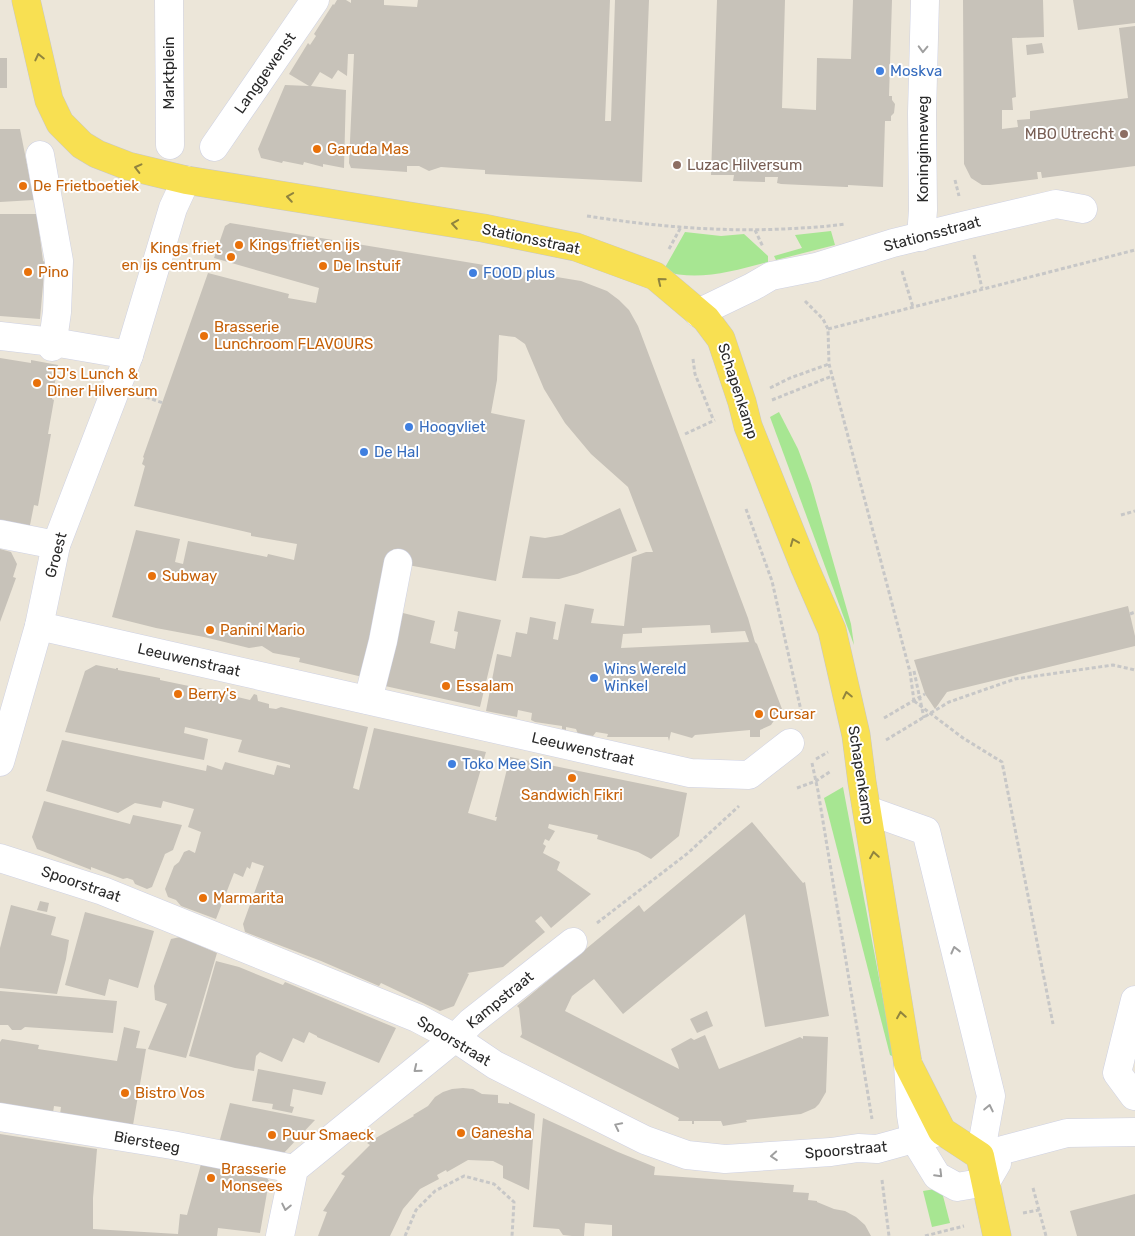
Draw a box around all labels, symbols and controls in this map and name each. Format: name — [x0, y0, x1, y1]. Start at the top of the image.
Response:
street label: Langgewenst — [230, 29, 300, 117]
street label: Marktplein — [160, 36, 178, 110]
one-way arrow — [918, 45, 929, 53]
one-way arrow — [34, 52, 45, 61]
place label: Moskva — [890, 62, 942, 80]
marker: Moskva — [874, 65, 886, 77]
street label: Koninginneweg — [914, 95, 932, 203]
place label: MBO Utrecht — [1025, 125, 1114, 143]
marker: MBO Utrecht — [1118, 128, 1130, 140]
place label: Garuda Mas — [327, 140, 409, 158]
marker: Garuda Mas — [311, 143, 323, 155]
place label: Luzac Hilversum — [687, 156, 802, 174]
marker: Luzac Hilversum — [671, 159, 683, 171]
one-way arrow — [134, 163, 143, 174]
place label: De Frietboetiek — [33, 177, 139, 195]
marker: De Frietboetiek — [17, 180, 29, 192]
one-way arrow — [285, 193, 294, 203]
street label: Stationsstraat — [882, 212, 983, 256]
one-way arrow — [451, 219, 459, 230]
street label: Stationsstraat — [480, 220, 582, 258]
place label: Kings friet en ijs — [249, 236, 360, 254]
place label: Kings friet en ijs centrum — [121, 239, 221, 274]
marker: Kings friet en ijs — [233, 239, 245, 251]
marker: Kings friet en ijs centrum — [225, 251, 237, 263]
place label: De Instuif — [333, 257, 401, 275]
marker: De Instuif — [317, 260, 329, 272]
place label: Pino — [38, 263, 69, 281]
place label: FOOD plus — [483, 264, 556, 282]
marker: Pino — [22, 266, 34, 278]
marker: FOOD plus — [467, 267, 479, 279]
one-way arrow — [658, 279, 667, 287]
place label: Brasserie Lunchroom FLAVOURS — [214, 318, 373, 353]
marker: Brasserie Lunchroom FLAVOURS — [198, 330, 210, 342]
street label: Schapenkamp — [714, 341, 762, 441]
place label: JJ's Lunch & Diner Hilversum — [47, 365, 158, 400]
marker: JJ's Lunch & Diner Hilversum — [31, 377, 43, 389]
place label: Hoogvliet — [419, 418, 486, 436]
marker: Hoogvliet — [403, 421, 415, 433]
place label: De Hal — [374, 443, 419, 461]
marker: De Hal — [358, 446, 370, 458]
street label: Groest — [41, 530, 71, 580]
one-way arrow — [790, 538, 801, 547]
place label: Subway — [162, 567, 217, 585]
marker: Subway — [146, 570, 158, 582]
place label: Panini Mario — [220, 621, 305, 639]
marker: Panini Mario — [204, 624, 216, 636]
street label: Leeuwenstraat — [136, 639, 242, 681]
place label: Wins Wereld Winkel — [604, 660, 686, 695]
marker: Wins Wereld Winkel — [588, 672, 600, 684]
place label: Essalam — [456, 677, 514, 695]
marker: Essalam — [440, 680, 452, 692]
place label: Berry's — [188, 685, 237, 703]
marker: Berry's — [172, 688, 184, 700]
one-way arrow — [842, 691, 852, 699]
place label: Cursar — [769, 705, 816, 723]
marker: Cursar — [753, 708, 765, 720]
street label: Schapenkamp — [844, 724, 878, 826]
street label: Leeuwenstraat — [530, 728, 636, 770]
place label: Toko Mee Sin — [462, 755, 552, 773]
marker: Toko Mee Sin — [446, 758, 458, 770]
marker: Sandwich Fikri — [566, 772, 578, 784]
place label: Sandwich Fikri — [521, 786, 623, 804]
one-way arrow — [870, 851, 880, 859]
street label: Spoorstraat — [39, 862, 123, 906]
place label: Marmarita — [213, 889, 284, 907]
marker: Marmarita — [197, 892, 209, 904]
one-way arrow — [950, 945, 961, 954]
street label: Kampstraat — [463, 967, 537, 1032]
one-way arrow — [896, 1011, 906, 1020]
street label: Spoorstraat — [414, 1012, 494, 1070]
one-way arrow — [414, 1063, 423, 1072]
place label: Bistro Vos — [135, 1084, 205, 1102]
marker: Bistro Vos — [119, 1087, 131, 1099]
one-way arrow — [983, 1103, 994, 1112]
one-way arrow — [614, 1122, 623, 1132]
place label: Ganesha — [471, 1124, 532, 1142]
place label: Puur Smaeck — [282, 1126, 374, 1144]
street label: Biersteeg — [112, 1127, 182, 1157]
marker: Ganesha — [455, 1127, 467, 1139]
marker: Puur Smaeck — [266, 1129, 278, 1141]
street label: Spoorstraat — [804, 1137, 888, 1163]
one-way arrow — [770, 1150, 778, 1161]
place label: Brasserie Monsees — [221, 1160, 286, 1195]
one-way arrow — [933, 1168, 942, 1177]
marker: Brasserie Monsees — [205, 1172, 217, 1184]
one-way arrow — [281, 1203, 292, 1211]

